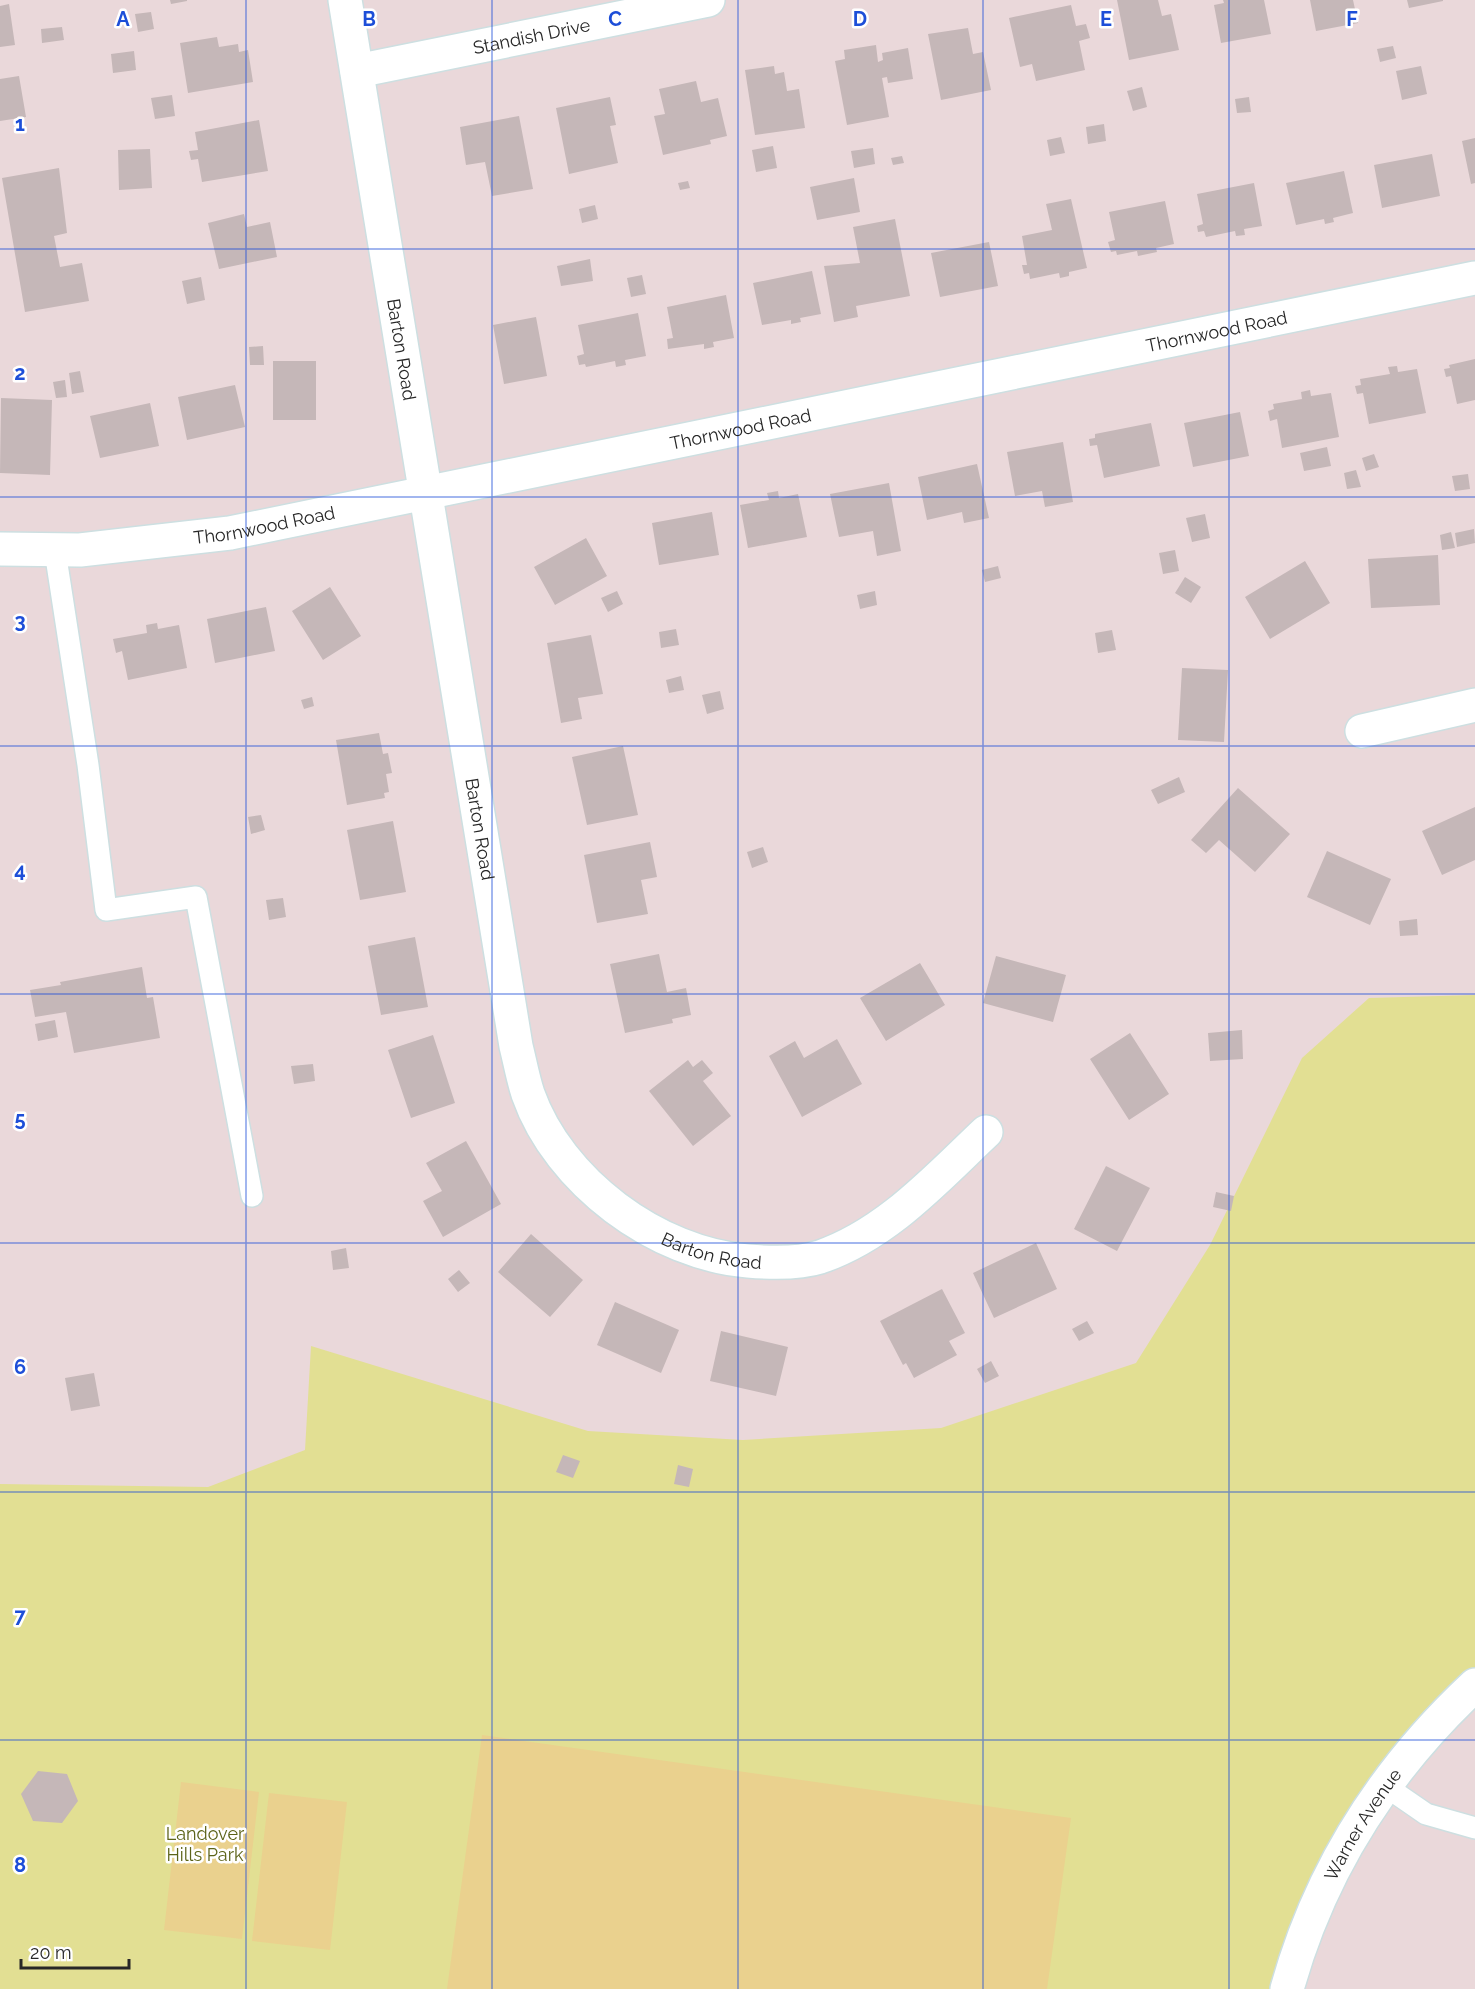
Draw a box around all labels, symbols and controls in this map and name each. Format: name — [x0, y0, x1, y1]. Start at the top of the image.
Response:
text: A — [116, 7, 130, 31]
text: B — [362, 7, 376, 31]
text: C — [608, 7, 622, 31]
text: D — [853, 7, 867, 31]
text: E — [1100, 7, 1112, 31]
text: F — [1346, 7, 1358, 31]
street label: Standish Drive — [471, 14, 592, 58]
text: 1 — [15, 112, 25, 136]
street label: Barton Road — [383, 297, 421, 402]
street label: Thornwood Road — [1144, 306, 1289, 356]
text: 2 — [14, 361, 26, 385]
street label: Thornwood Road — [668, 404, 813, 453]
street label: Thornwood Road — [192, 501, 337, 548]
text: 3 — [14, 609, 26, 633]
street label: Barton Road — [462, 776, 499, 882]
text: 4 — [14, 858, 26, 882]
text: 5 — [14, 1107, 26, 1131]
street label: Barton Road — [658, 1227, 763, 1273]
text: 6 — [14, 1355, 26, 1379]
text: 7 — [14, 1604, 26, 1628]
street label: Warner Avenue — [1320, 1764, 1405, 1884]
park label: Landover Hills Park — [166, 1823, 245, 1865]
text: 8 — [14, 1853, 26, 1877]
scale bar — [21, 1932, 129, 1970]
text: 20 m — [30, 1942, 72, 1963]

